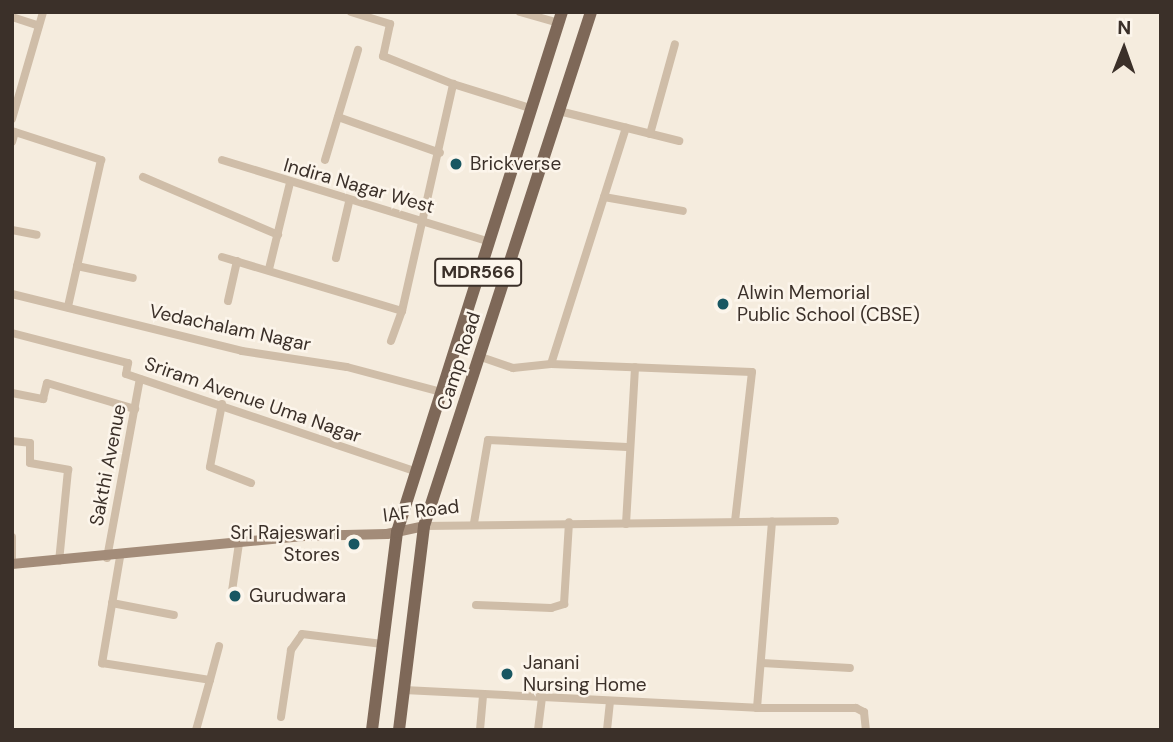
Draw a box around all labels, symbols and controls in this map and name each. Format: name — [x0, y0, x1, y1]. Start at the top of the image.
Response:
north arrow — [1089, 14, 1159, 84]
text: N — [1117, 15, 1132, 40]
place label: Brickverse — [470, 153, 561, 175]
street label: Indira Nagar West — [281, 154, 437, 218]
marker: Brickverse — [448, 156, 464, 172]
road number: MDR566 — [433, 258, 524, 286]
place label: Alwin Memorial Public School (CBSE) — [737, 282, 920, 326]
marker: Alwin Memorial Public School (CBSE) — [715, 296, 731, 312]
street label: Vedachalam Nagar — [147, 300, 313, 356]
street label: Camp Road — [432, 309, 486, 413]
street label: Sriram Avenue Uma Nagar — [142, 352, 364, 448]
street label: Sakthi Avenue — [85, 402, 131, 528]
street label: IAF Road — [382, 495, 460, 527]
place label: Sri Rajeswari Stores — [230, 522, 340, 566]
marker: Sri Rajeswari Stores — [346, 536, 362, 552]
place label: Gurudwara — [249, 585, 346, 607]
marker: Gurudwara — [227, 588, 243, 604]
place label: Janani Nursing Home — [523, 652, 647, 696]
marker: Janani Nursing Home — [497, 664, 517, 684]

